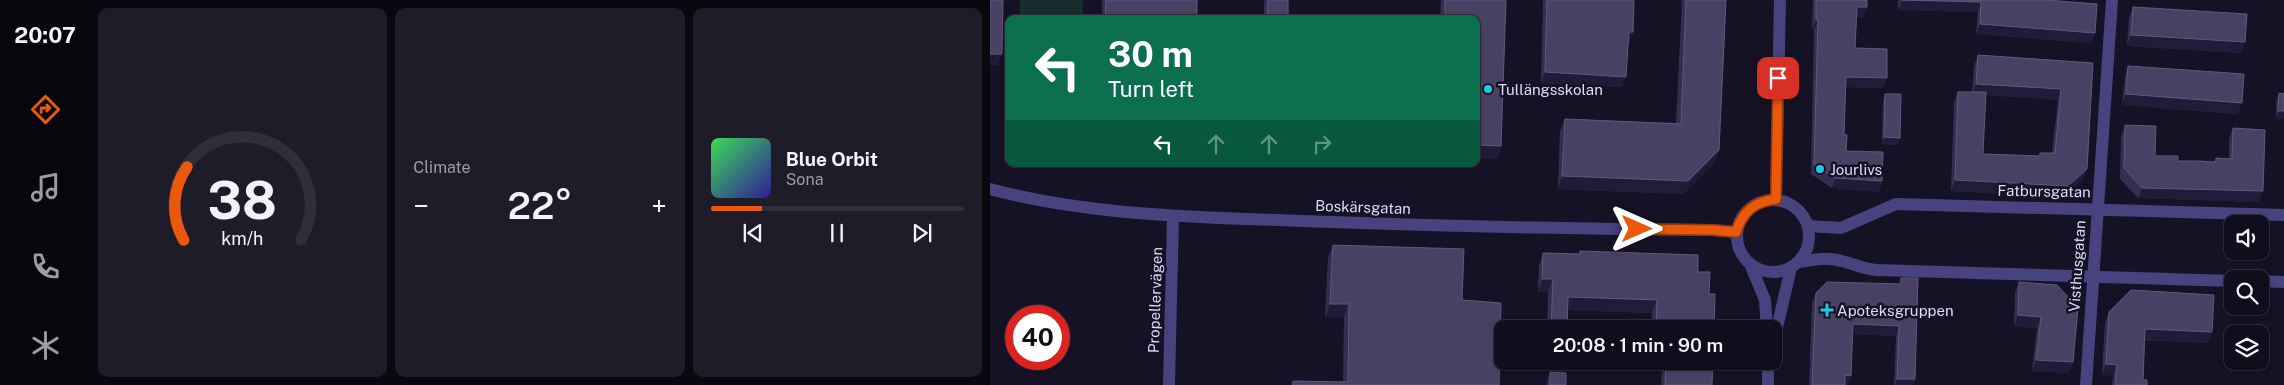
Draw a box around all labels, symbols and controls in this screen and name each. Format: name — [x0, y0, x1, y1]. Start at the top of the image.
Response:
text: 20:07 — [14, 22, 76, 48]
text: 30 m — [1108, 34, 1193, 75]
icon: left — [1025, 35, 1090, 100]
pin — [1757, 57, 1799, 99]
icon: arrive — [1764, 64, 1792, 92]
text: Turn left — [1108, 76, 1194, 102]
place label: Tullängsskolan — [1498, 81, 1603, 98]
marker: Tullängsskolan — [1482, 83, 1494, 95]
icon: directions — [28, 92, 63, 127]
icon: left — [1149, 130, 1177, 158]
icon: ahead — [1202, 130, 1230, 158]
icon: ahead — [1255, 130, 1283, 158]
icon: right — [1308, 130, 1336, 158]
text: Blue Orbit — [786, 148, 878, 170]
text: Climate — [413, 158, 471, 177]
place label: Jourlivs — [1830, 161, 1882, 178]
marker: Jourlivs — [1814, 163, 1826, 175]
icon: music — [28, 170, 63, 205]
text: 38 — [208, 170, 277, 231]
text: Sona — [786, 170, 823, 189]
street label: Fatbursgatan — [1997, 182, 2091, 200]
text: 22° — [508, 183, 572, 228]
text: − — [413, 189, 429, 222]
text: + — [651, 189, 667, 222]
street label: Boskärsgatan — [1315, 197, 1411, 217]
position arrow — [1610, 202, 1662, 254]
map controls — [2224, 215, 2269, 370]
button: sound — [2224, 215, 2269, 260]
icon: previous — [739, 219, 767, 247]
icon: pause — [823, 219, 851, 247]
icon: next — [908, 219, 936, 247]
street label: Visthusgatan — [2065, 220, 2089, 312]
text: km/h — [222, 228, 264, 249]
street label: Propellervägen — [1145, 247, 1165, 353]
icon: phone — [28, 249, 63, 284]
button: search — [2224, 270, 2269, 315]
place label: Apoteksgruppen — [1837, 302, 1954, 319]
marker: Apoteksgruppen — [1821, 304, 1833, 316]
speed limit sign: 40 — [1005, 305, 1070, 370]
button: layers — [2224, 325, 2269, 370]
icon: climate — [28, 328, 63, 363]
text: 20:08 · 1 min · 90 m — [1553, 334, 1723, 356]

